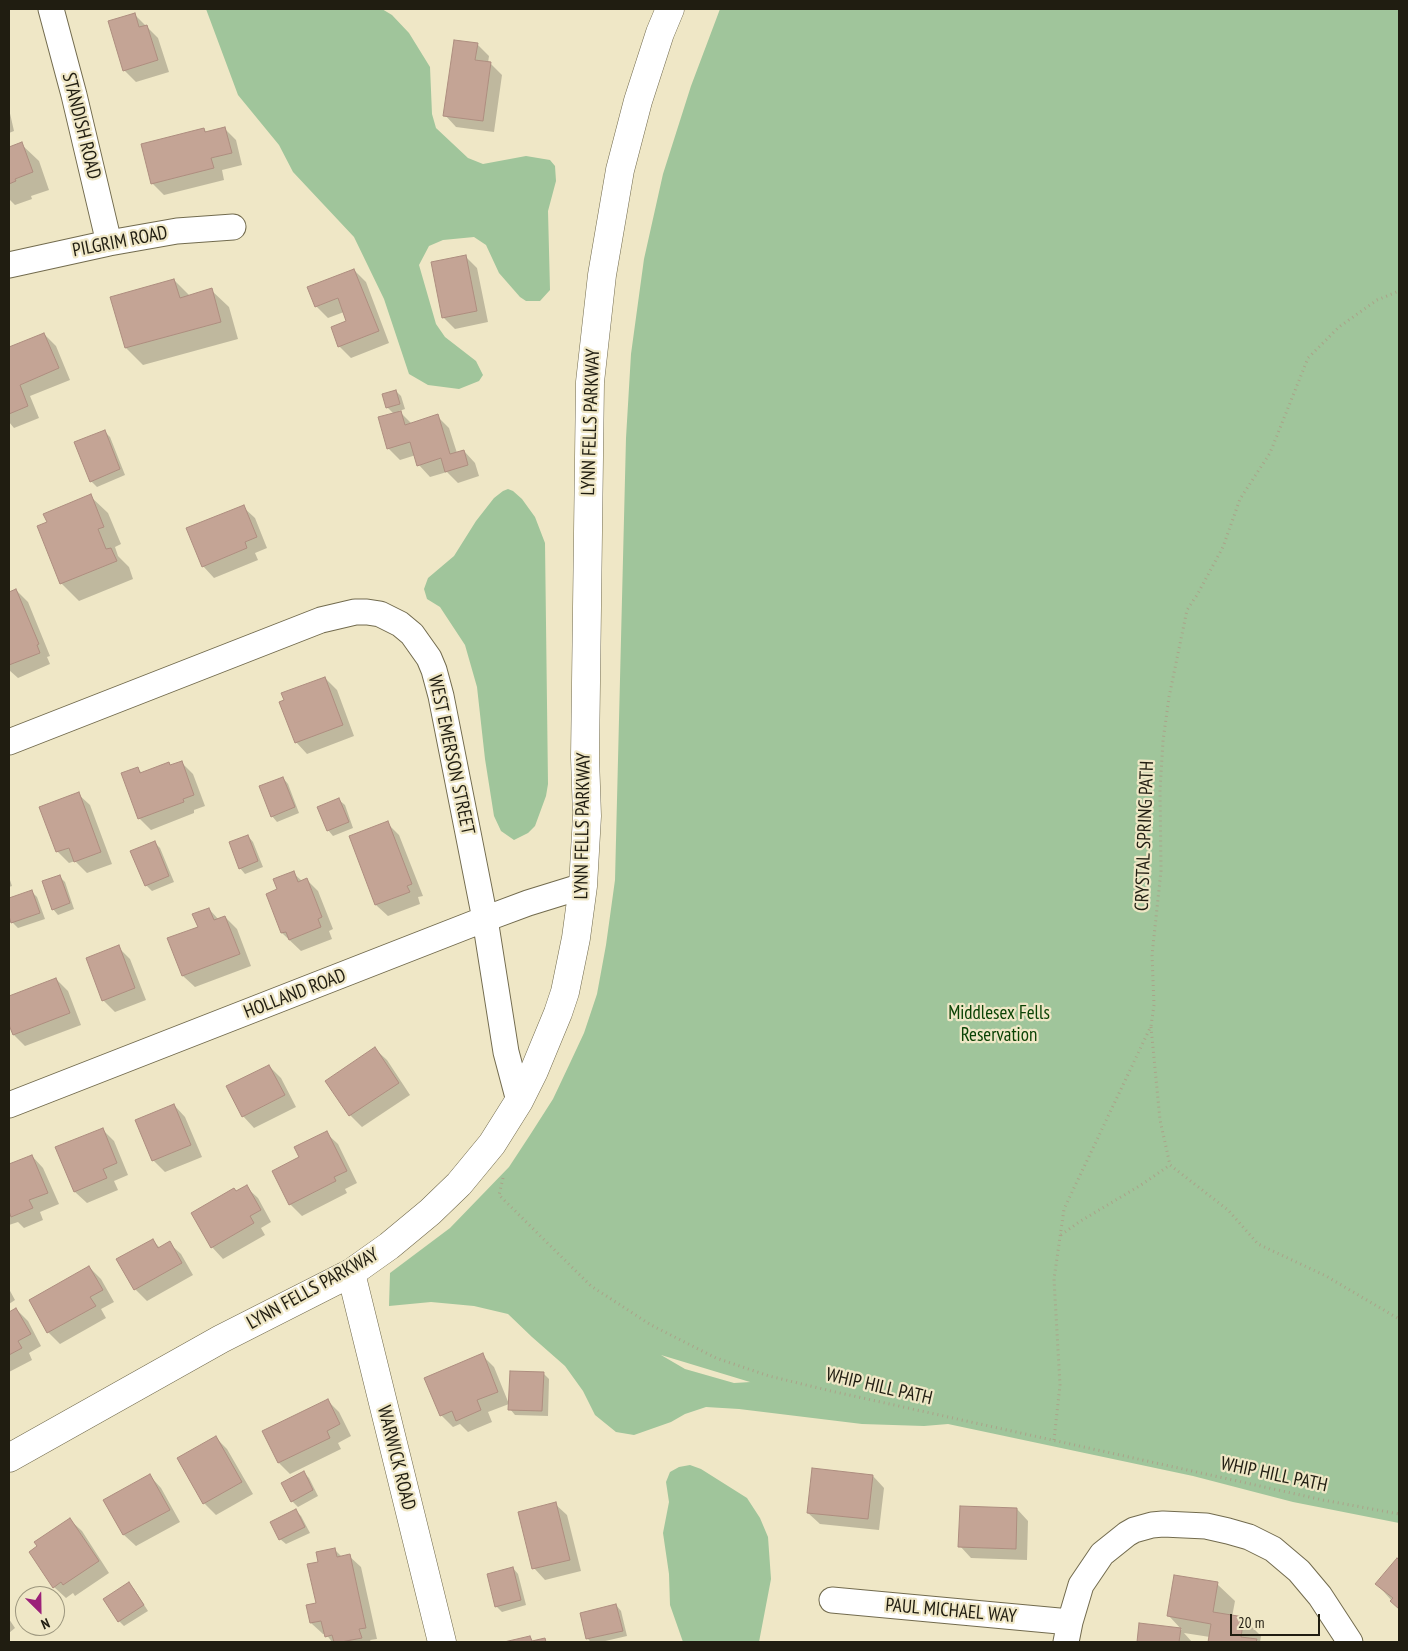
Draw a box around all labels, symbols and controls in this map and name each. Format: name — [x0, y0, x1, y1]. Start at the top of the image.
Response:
street label: STANDISH ROAD — [57, 70, 105, 182]
street label: PILGRIM ROAD — [71, 222, 169, 262]
street label: LYNN FELLS PARKWAY — [577, 348, 605, 496]
street label: WEST EMERSON STREET — [423, 673, 479, 837]
street label: LYNN FELLS PARKWAY — [570, 752, 596, 900]
street label: CRYSTAL SPRING PATH — [1131, 761, 1159, 911]
street label: HOLLAND ROAD — [241, 964, 349, 1024]
park label: Middlesex Fells Reservation — [948, 1003, 1050, 1047]
street label: LYNN FELLS PARKWAY — [243, 1243, 383, 1335]
street label: WHIP HILL PATH — [824, 1364, 934, 1410]
street label: WARWICK ROAD — [372, 1403, 420, 1513]
street label: WHIP HILL PATH — [1219, 1453, 1329, 1497]
north arrow — [15, 1586, 65, 1636]
street label: PAUL MICHAEL WAY — [884, 1594, 1018, 1628]
scale bar — [1233, 1604, 1323, 1636]
text: 20 m — [1238, 1613, 1264, 1632]
text: N — [38, 1614, 52, 1634]

